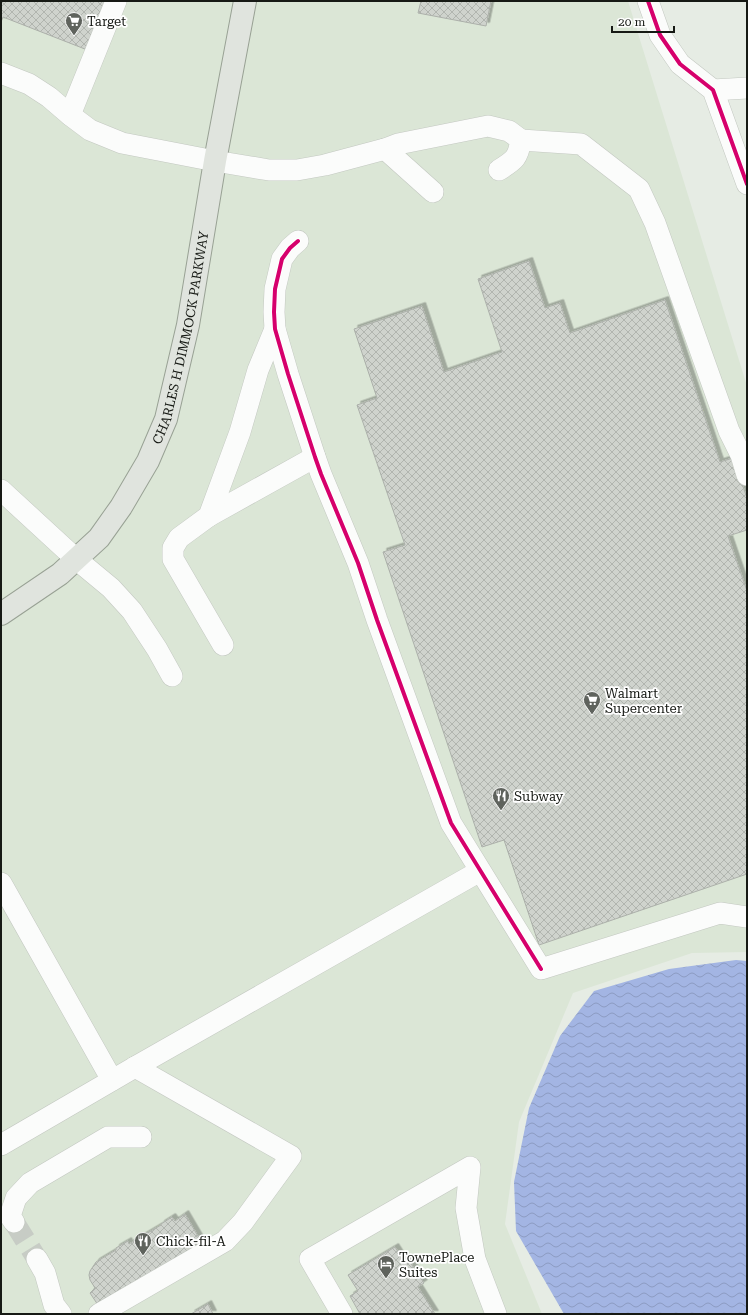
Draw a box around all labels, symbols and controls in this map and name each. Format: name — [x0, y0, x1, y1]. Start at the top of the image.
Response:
scale bar — [612, 8, 674, 34]
supermarket icon: Target — [64, 11, 84, 36]
place label: Target — [87, 14, 126, 29]
text: 20 m — [618, 15, 645, 29]
street label: CHARLES H DIMMOCK PARKWAY — [149, 230, 211, 446]
place label: Walmart Supercenter — [605, 686, 683, 716]
supermarket icon: Walmart Supercenter — [582, 690, 602, 715]
restaurant icon: Subway — [491, 786, 511, 811]
place label: Subway — [514, 789, 564, 804]
restaurant icon: Chick-fil-A — [133, 1231, 153, 1256]
place label: Chick-fil-A — [156, 1234, 226, 1249]
place label: TownePlace Suites — [399, 1250, 474, 1280]
hotel icon: TownePlace Suites — [376, 1254, 396, 1279]

